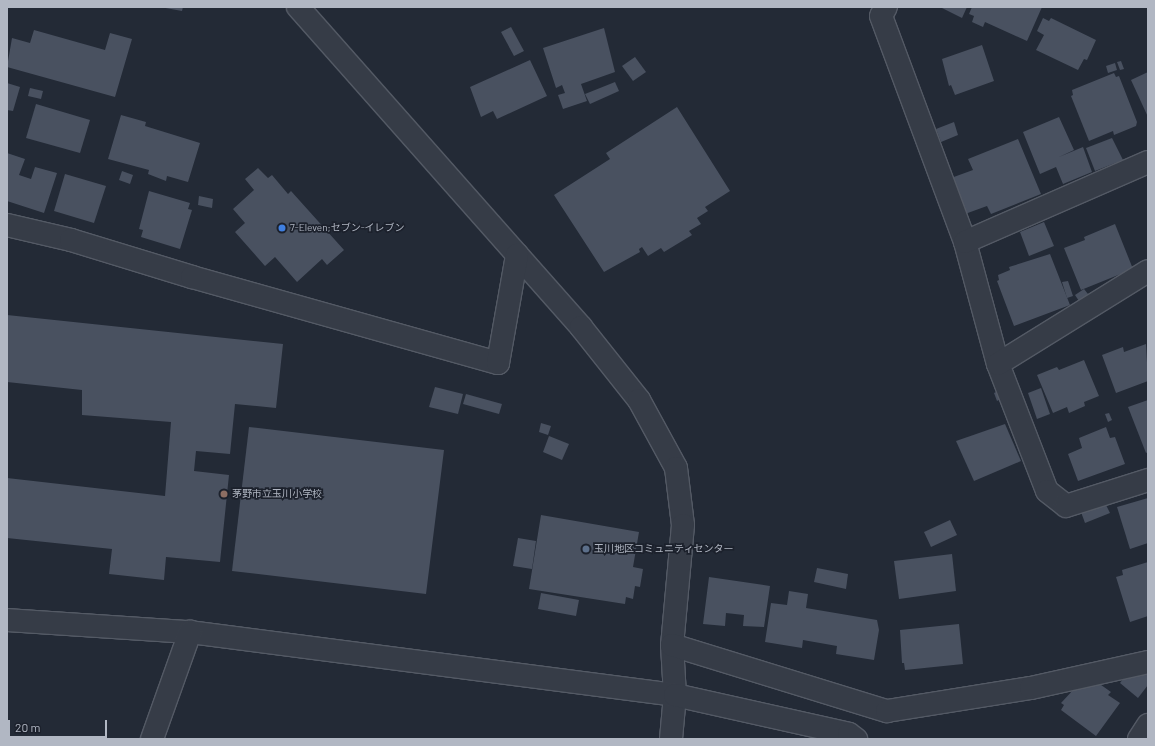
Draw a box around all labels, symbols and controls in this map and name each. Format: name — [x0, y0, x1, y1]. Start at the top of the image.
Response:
place label: 7-Eleven;セブン-イレブン — [290, 222, 405, 234]
marker: 7-Eleven;セブン-イレブン — [277, 223, 287, 233]
place label: 茅野市立玉川小学校 — [232, 488, 322, 500]
marker: 茅野市立玉川小学校 — [219, 489, 229, 499]
place label: 玉川地区コミュニティセンター — [594, 543, 734, 555]
marker: 玉川地区コミュニティセンター — [581, 544, 591, 554]
scale bar — [10, 712, 109, 738]
text: 20 m — [15, 720, 41, 734]

